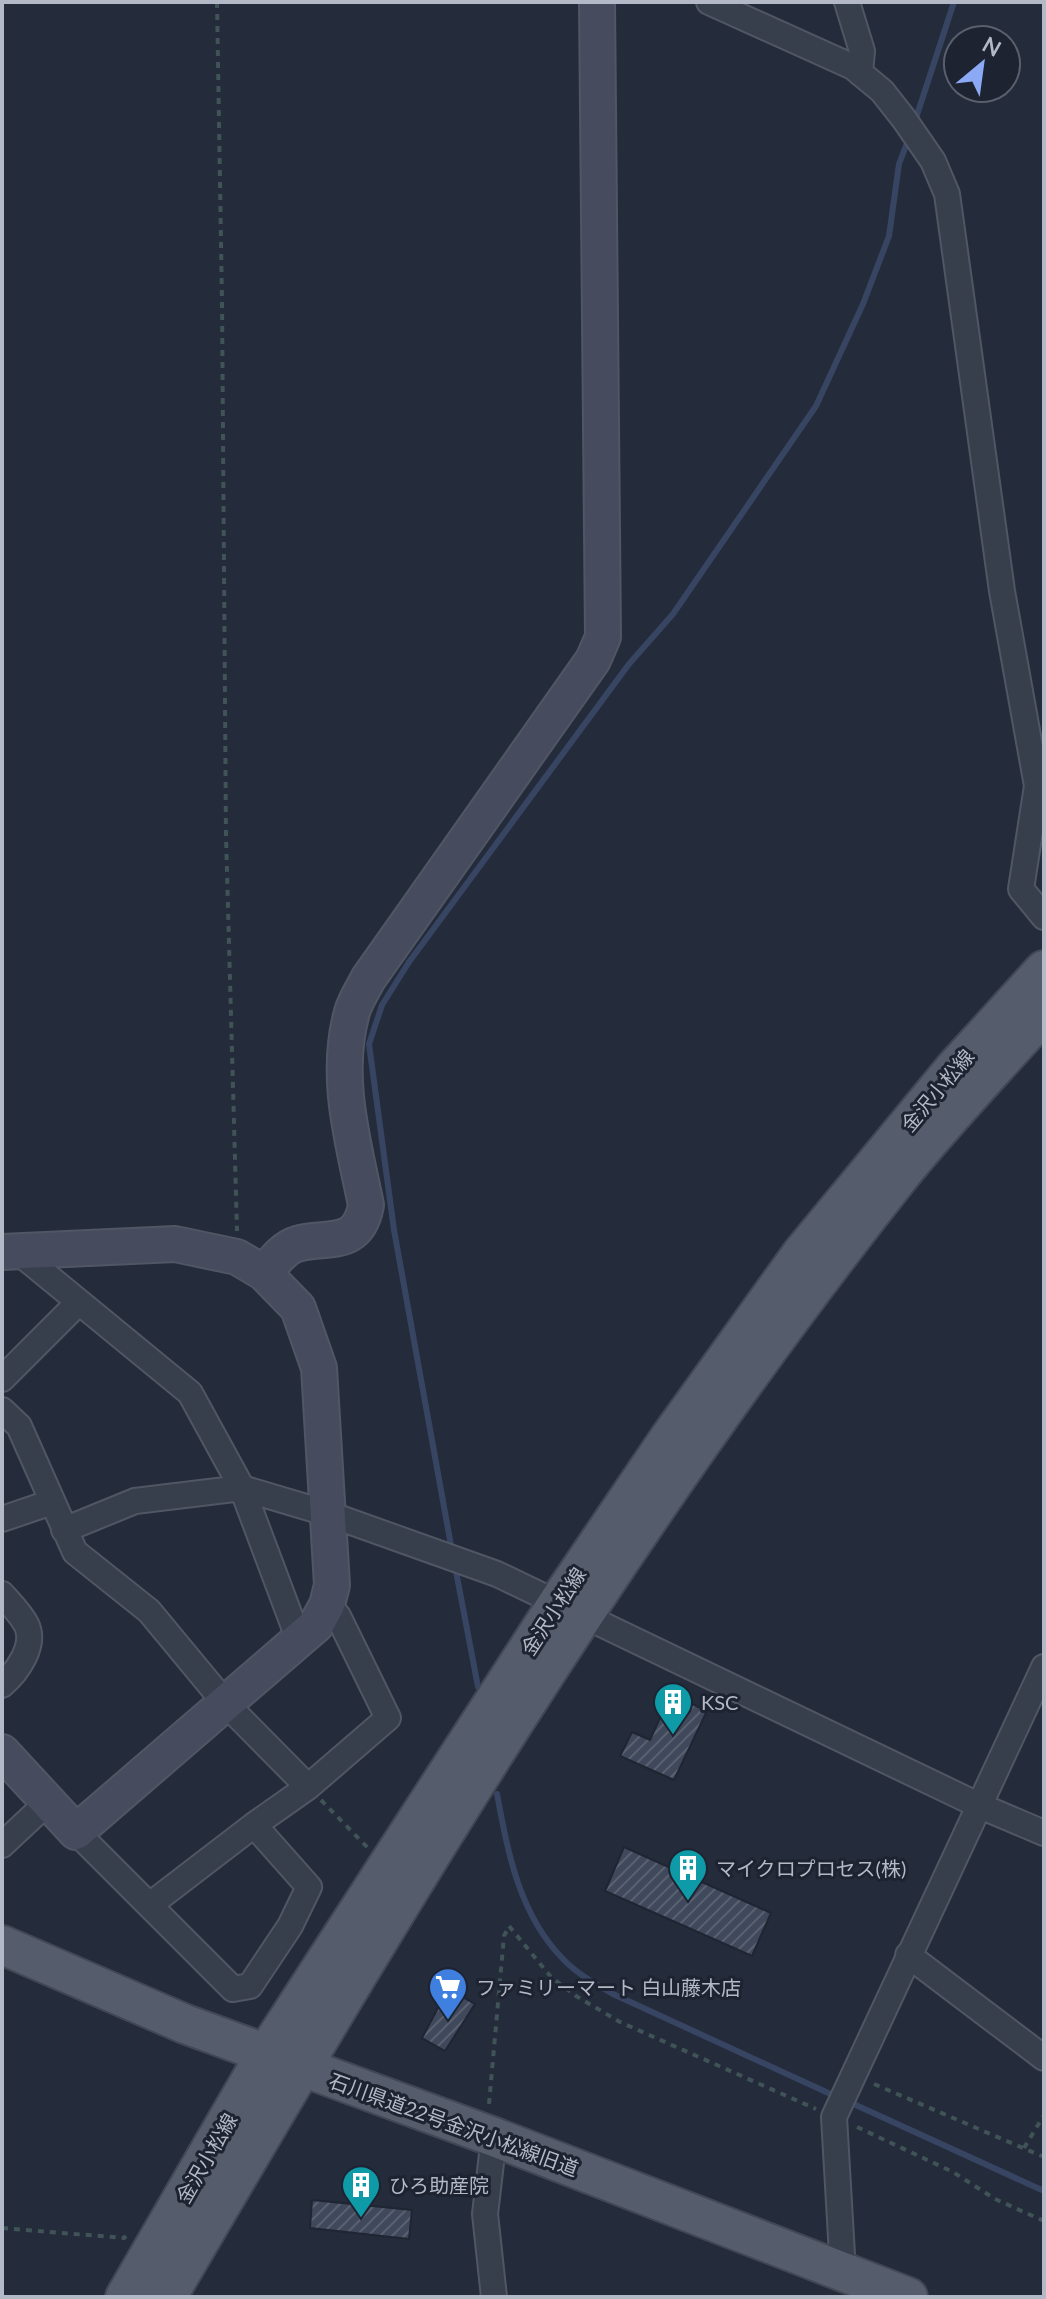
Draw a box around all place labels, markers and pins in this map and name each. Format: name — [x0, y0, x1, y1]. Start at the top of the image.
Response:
building icon: KSC — [652, 1681, 694, 1736]
place label: KSC — [701, 1690, 738, 1714]
building icon: マイクロプロセス(株) — [667, 1847, 709, 1902]
place label: マイクロプロセス(株) — [716, 1856, 906, 1880]
supermarket icon: ファミリーマート 白山藤木店 — [427, 1966, 469, 2021]
place label: ファミリーマート 白山藤木店 — [476, 1975, 741, 1999]
building icon: ひろ助産院 — [340, 2164, 382, 2219]
place label: ひろ助産院 — [389, 2173, 489, 2197]

